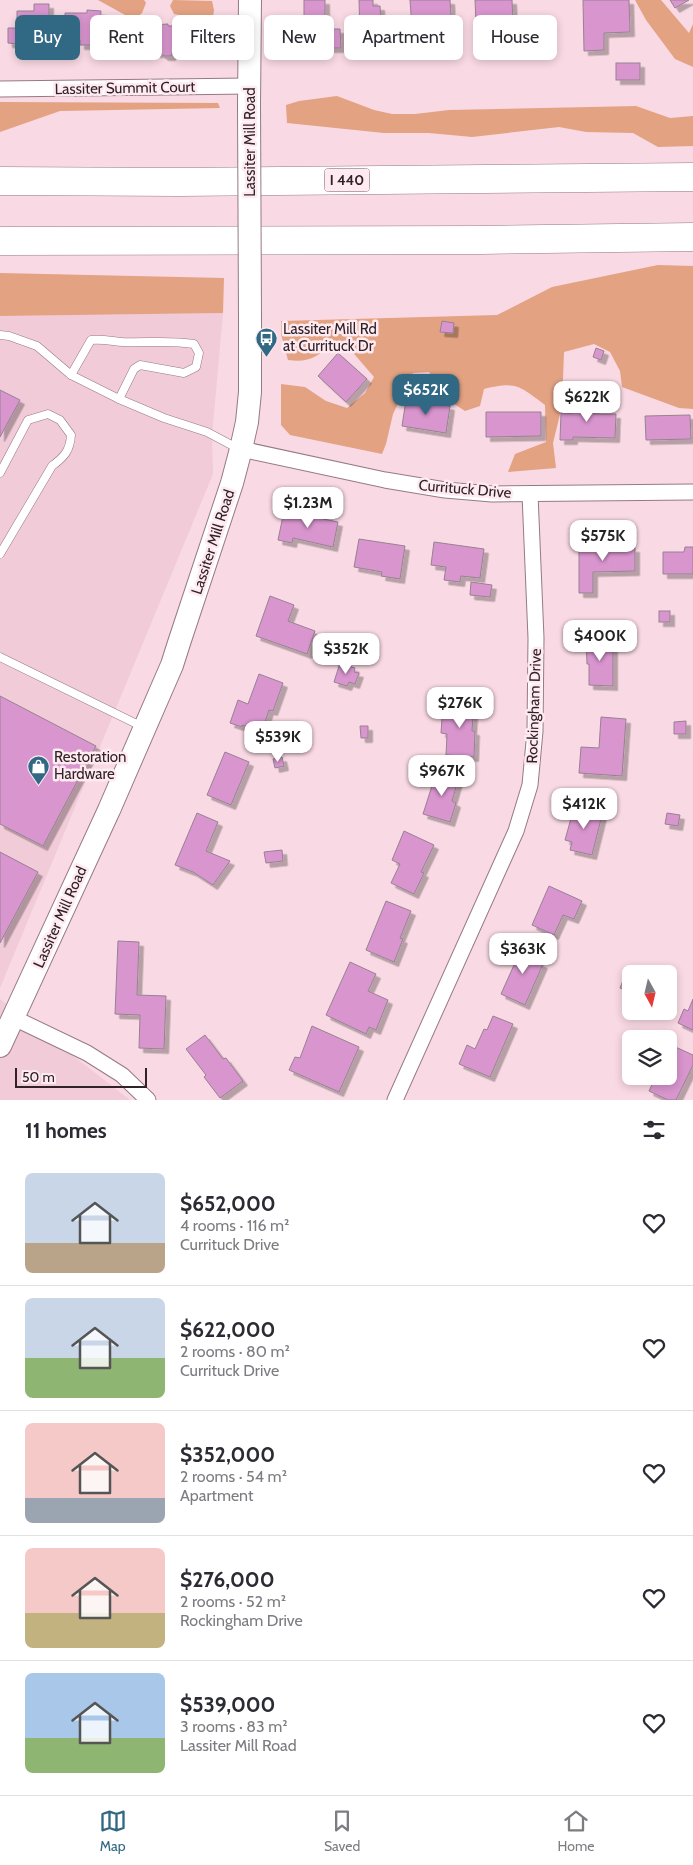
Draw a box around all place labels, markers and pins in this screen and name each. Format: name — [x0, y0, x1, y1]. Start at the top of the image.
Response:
place label: Lassiter Mill Rd at Currituck Dr — [283, 320, 377, 355]
bus stop icon: Lassiter Mill Rd at Currituck Dr — [255, 326, 279, 357]
pin: $652K — [391, 374, 461, 416]
pin: $622K — [552, 380, 622, 423]
pin: $1.23M — [267, 486, 349, 529]
pin: $575K — [568, 520, 638, 562]
pin: $400K — [565, 620, 635, 662]
pin: $352K — [311, 632, 381, 675]
pin: $276K — [425, 686, 495, 729]
pin: $539K — [243, 720, 313, 763]
place label: Restoration Hardware — [54, 748, 126, 783]
shop icon: Restoration Hardware — [26, 754, 50, 785]
pin: $967K — [407, 754, 477, 797]
pin: $412K — [549, 788, 619, 830]
pin: $363K — [488, 932, 558, 975]

